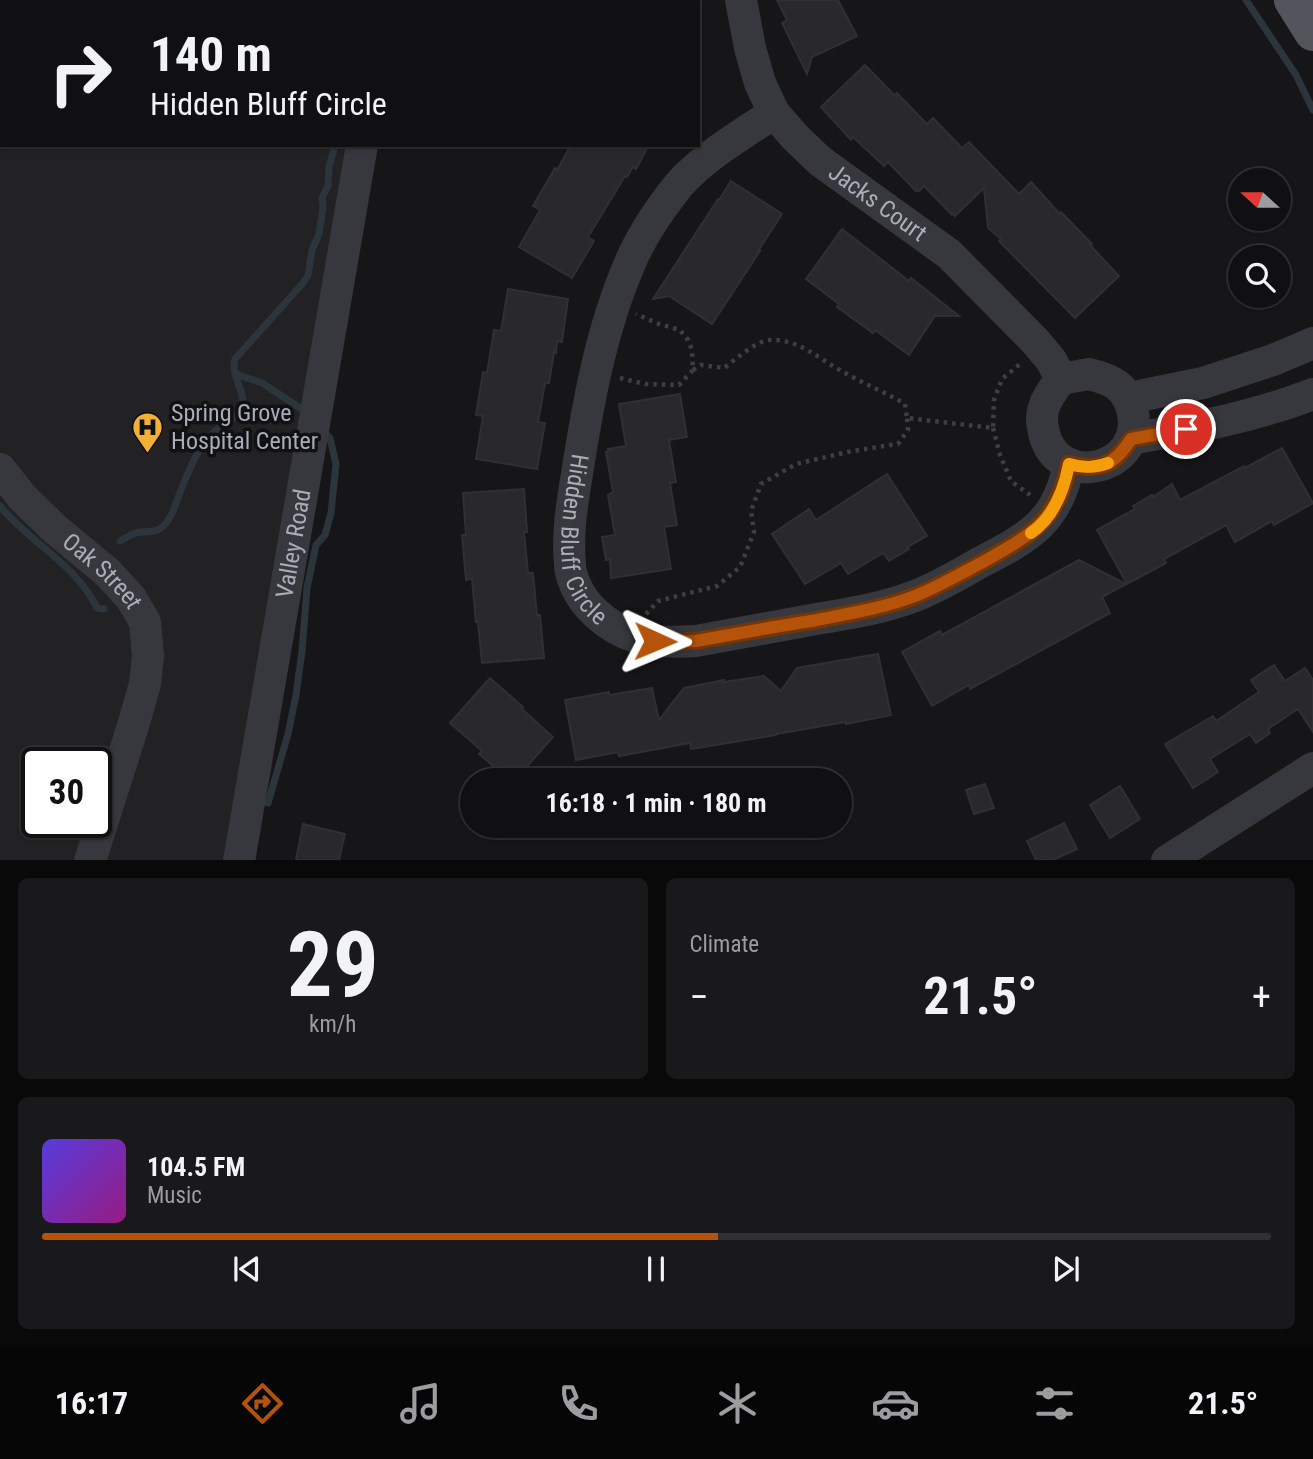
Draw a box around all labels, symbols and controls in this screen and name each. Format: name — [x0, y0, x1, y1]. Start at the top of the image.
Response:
text: 140 m — [150, 26, 272, 83]
icon: right — [35, 28, 126, 119]
text: Hidden Bluff Circle — [150, 85, 387, 123]
street label: Jacks Court — [823, 158, 932, 247]
north arrow — [1228, 168, 1292, 231]
map controls — [1228, 168, 1291, 308]
button: search — [1228, 245, 1291, 308]
place label: Spring Grove Hospital Center — [171, 399, 318, 455]
pin — [1156, 399, 1216, 459]
hospital icon: Spring Grove Hospital Center — [131, 410, 165, 454]
icon: arrive — [1167, 410, 1205, 448]
street label: Hidden Bluff Circle — [555, 452, 613, 631]
street label: Valley Road — [270, 487, 317, 600]
street label: Oak Street — [57, 527, 148, 614]
position arrow — [618, 604, 692, 678]
speed limit sign: 30 — [21, 747, 112, 838]
text: 16:18 · 1 min · 180 m — [546, 788, 766, 818]
text: 29 — [287, 912, 379, 1018]
text: Climate — [690, 931, 759, 958]
text: 21.5° — [923, 966, 1037, 1027]
text: − — [690, 975, 709, 1019]
text: + — [1252, 975, 1271, 1019]
text: km/h — [309, 1011, 356, 1038]
text: 104.5 FM — [147, 1152, 245, 1182]
text: Music — [147, 1182, 202, 1209]
icon: previous — [228, 1250, 266, 1288]
icon: pause — [637, 1250, 675, 1288]
icon: next — [1047, 1250, 1085, 1288]
icon: directions — [238, 1379, 287, 1428]
icon: music — [396, 1379, 445, 1428]
icon: phone — [554, 1379, 603, 1428]
icon: climate — [713, 1379, 762, 1428]
icon: car — [871, 1379, 920, 1428]
icon: filters — [1030, 1379, 1079, 1428]
text: 16:17 — [55, 1384, 128, 1422]
text: 21.5° — [1188, 1384, 1258, 1422]

